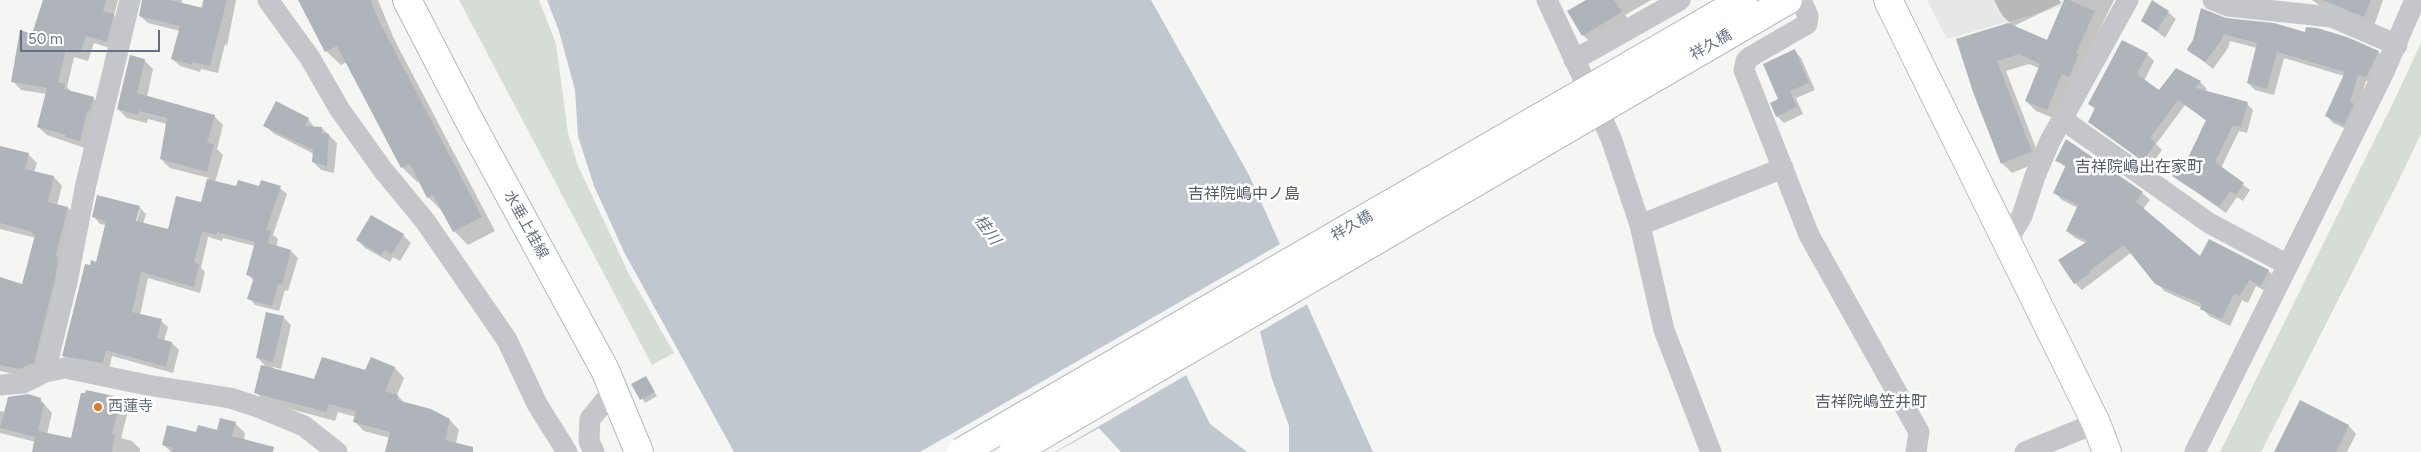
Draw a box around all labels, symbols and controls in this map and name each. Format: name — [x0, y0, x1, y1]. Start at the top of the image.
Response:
scale bar — [22, 20, 162, 52]
street label: 祥久橋 — [1687, 26, 1735, 64]
text: 50 m — [28, 30, 63, 48]
district label: 吉祥院嶋出在家町 — [2075, 157, 2203, 177]
district label: 吉祥院嶋中ノ島 — [1188, 184, 1300, 204]
street label: 水垂上桂線 — [500, 188, 552, 262]
street label: 祥久橋 — [1328, 207, 1376, 245]
water label: 桂川 — [970, 211, 1004, 249]
district label: 吉祥院嶋笠井町 — [1815, 392, 1927, 412]
place label: 西蓮寺 — [108, 398, 153, 416]
marker: 西蓮寺 — [92, 401, 104, 413]

